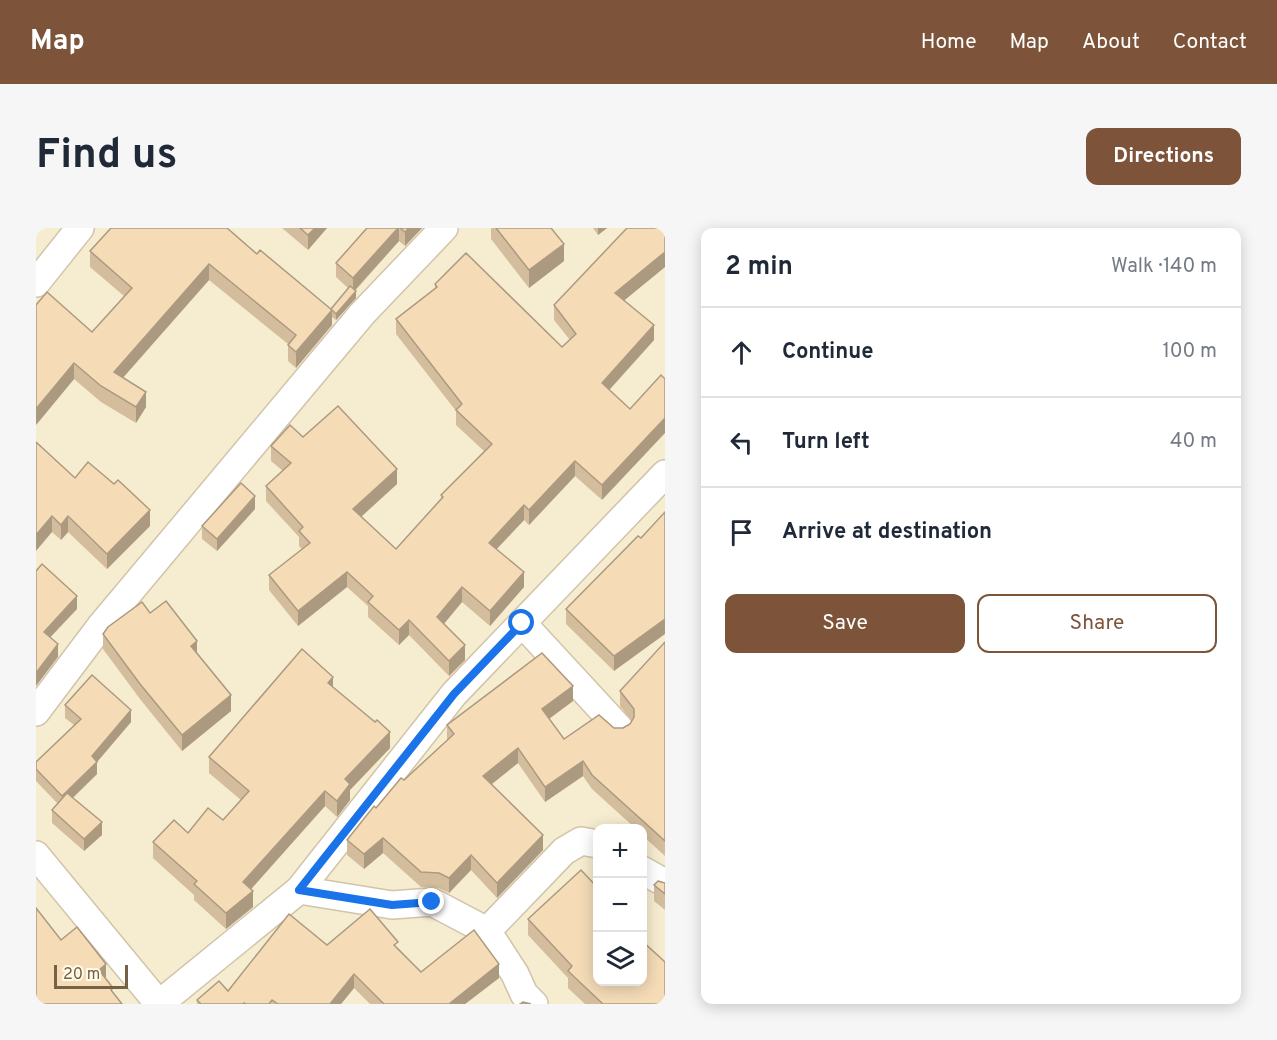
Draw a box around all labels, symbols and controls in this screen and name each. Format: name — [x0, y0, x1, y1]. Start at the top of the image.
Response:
text: Map — [30, 24, 85, 60]
text: Home — [921, 29, 977, 56]
text: Map — [1010, 29, 1049, 56]
text: About — [1082, 29, 1140, 56]
text: Contact — [1173, 29, 1247, 56]
button: Directions — [1086, 128, 1241, 185]
text: Find us — [36, 130, 177, 183]
text: 2 min — [725, 251, 793, 284]
text: Walk · 140 m — [1111, 254, 1217, 280]
icon: ahead — [725, 336, 758, 369]
text: Continue — [782, 339, 873, 366]
text: 100 m — [1162, 339, 1217, 365]
icon: left — [725, 426, 758, 459]
text: Turn left — [782, 429, 870, 456]
text: 40 m — [1170, 429, 1217, 455]
icon: arrive — [725, 516, 758, 549]
text: Arrive at destination — [782, 519, 992, 546]
button: Save — [725, 594, 965, 653]
button: Share — [977, 594, 1217, 653]
route start — [508, 609, 534, 635]
map controls — [593, 824, 647, 986]
button: + — [593, 824, 647, 878]
button: − — [593, 878, 647, 932]
route end — [418, 888, 444, 914]
button: layers — [593, 932, 647, 986]
scale bar — [54, 962, 128, 990]
text: 20 m — [63, 965, 100, 985]

